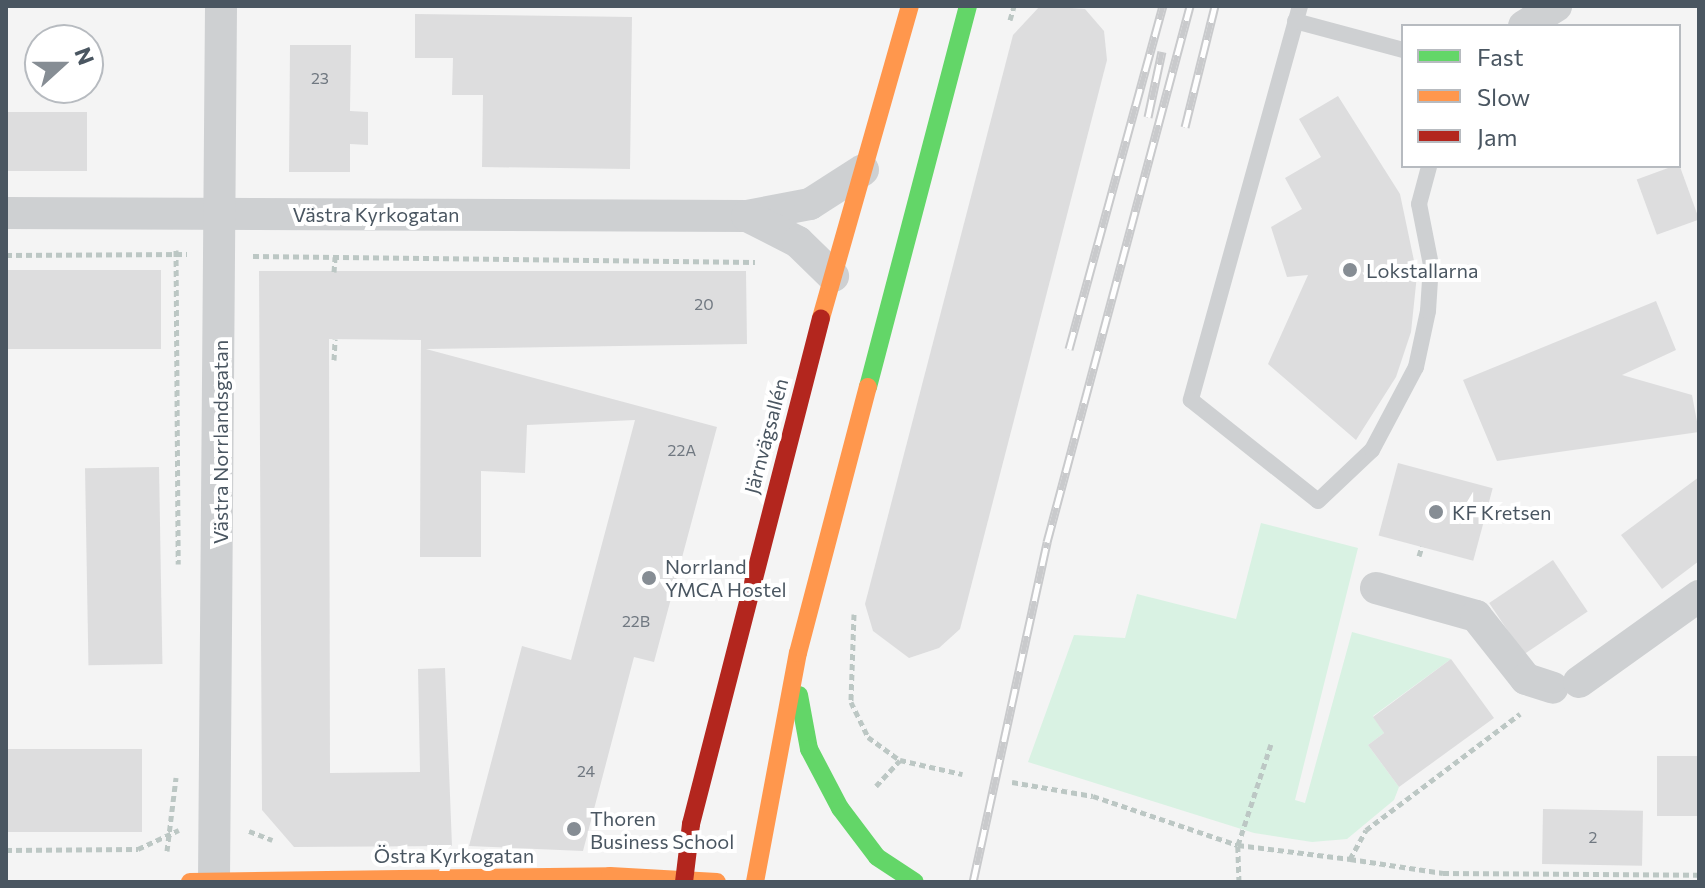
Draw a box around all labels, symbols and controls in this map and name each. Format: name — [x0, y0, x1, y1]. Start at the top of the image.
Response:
north arrow — [24, 24, 104, 104]
legend — [1401, 24, 1681, 168]
text: Fast — [1477, 42, 1524, 71]
text: N — [69, 43, 101, 68]
house number: 23 — [311, 68, 329, 88]
text: Slow — [1477, 82, 1530, 111]
text: Jam — [1477, 122, 1517, 151]
street label: Västra Kyrkogatan — [292, 202, 460, 226]
place label: Lokstallarna — [1366, 258, 1478, 282]
marker: Lokstallarna — [1341, 261, 1359, 279]
house number: 20 — [694, 294, 714, 314]
street label: Västra Norrlandsgatan — [208, 340, 232, 544]
street label: Järnvägsallén — [739, 376, 793, 496]
house number: 22A — [668, 440, 696, 460]
place label: KF Kretsen — [1452, 500, 1551, 524]
marker: KF Kretsen — [1427, 503, 1445, 521]
place label: Norrland YMCA Hostel — [665, 554, 787, 601]
marker: Norrland YMCA Hostel — [640, 569, 658, 587]
house number: 22B — [622, 611, 650, 631]
house number: 24 — [577, 761, 595, 781]
place label: Thoren Business School — [590, 806, 734, 853]
marker: Thoren Business School — [565, 820, 583, 838]
house number: 2 — [1589, 827, 1597, 847]
street label: Östra Kyrkogatan — [374, 843, 534, 867]

